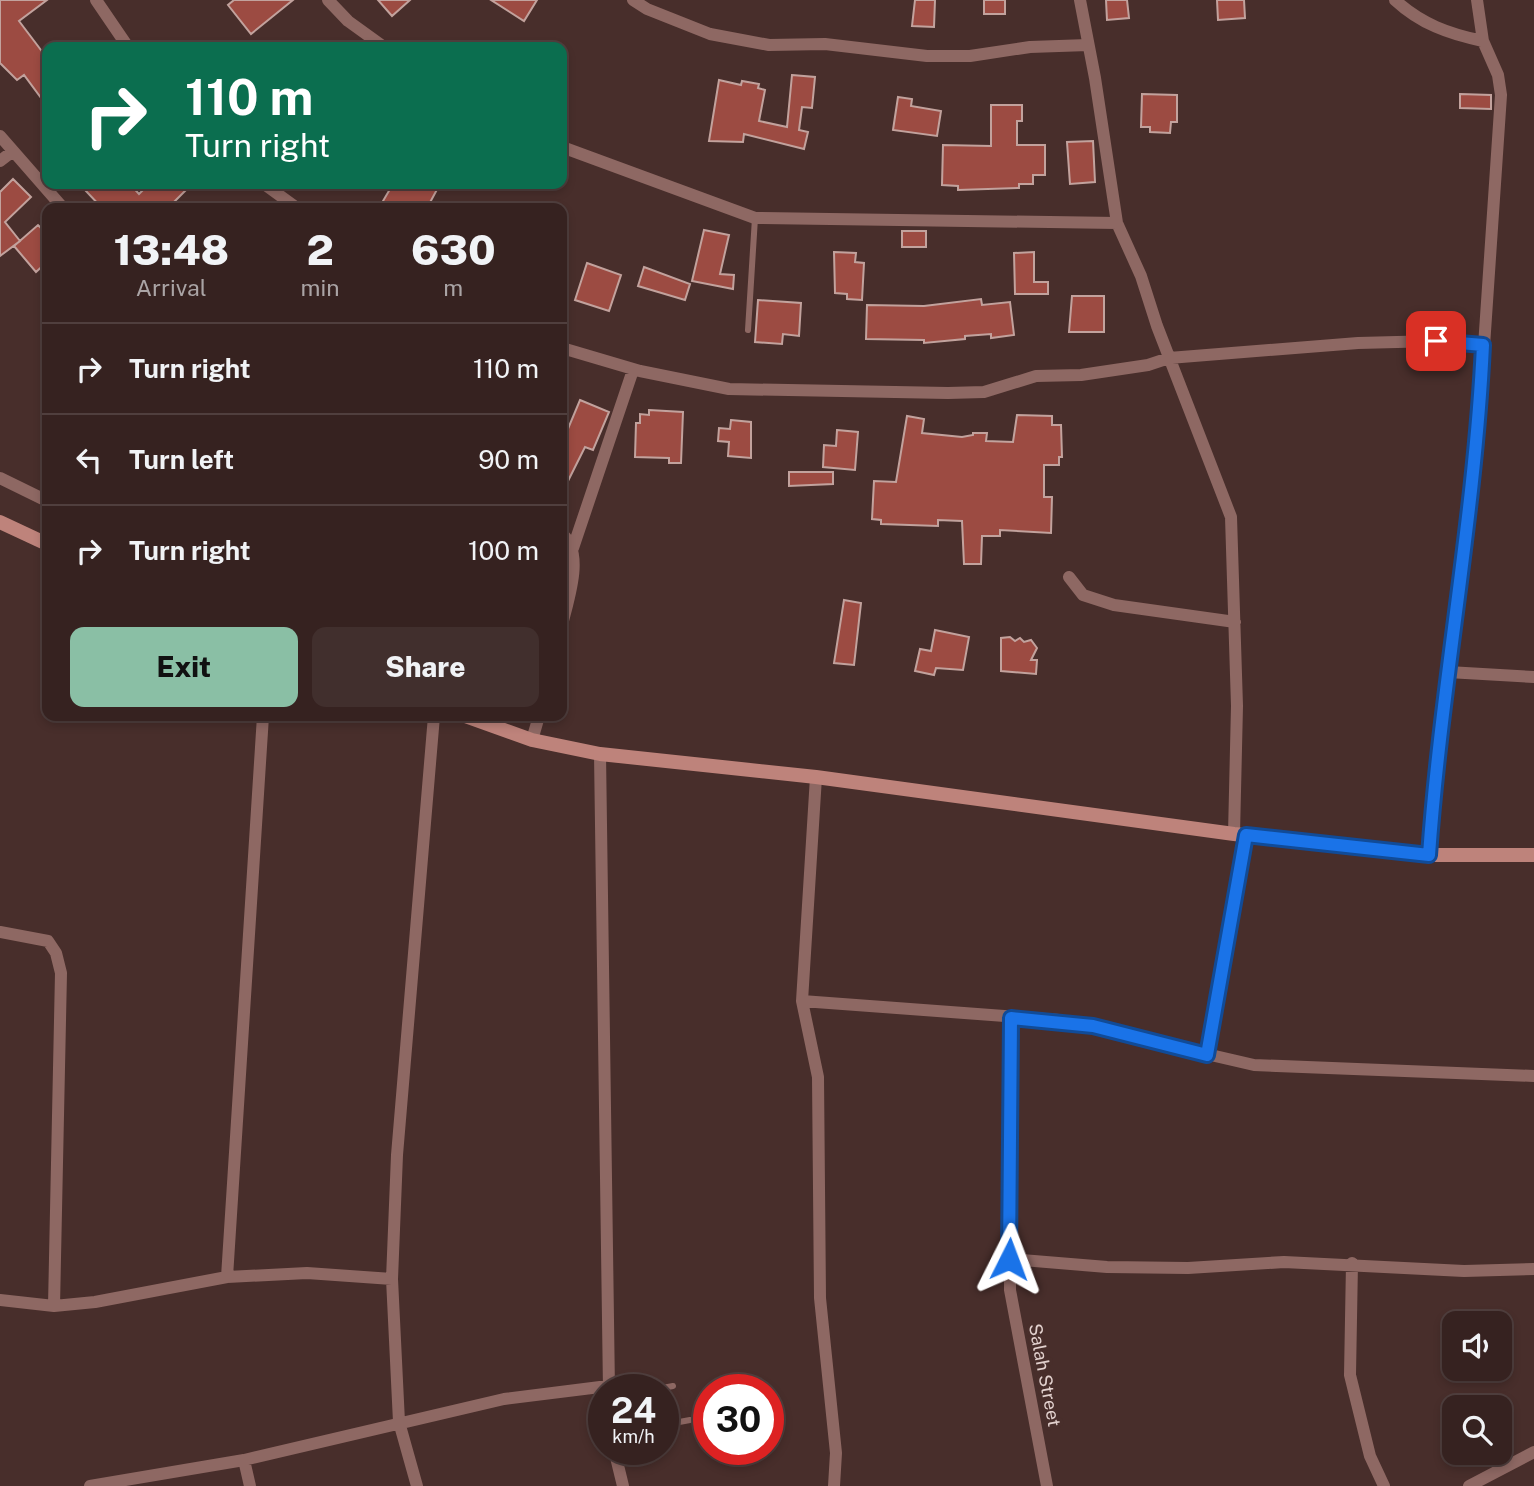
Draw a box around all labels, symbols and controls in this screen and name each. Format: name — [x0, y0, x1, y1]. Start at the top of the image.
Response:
text: 110 m — [185, 68, 313, 126]
icon: right — [70, 70, 161, 161]
text: Turn right — [185, 127, 330, 164]
text: 13:48 — [113, 225, 229, 274]
text: 2 — [306, 225, 334, 274]
text: 630 — [411, 225, 496, 274]
text: Arrival — [136, 274, 207, 301]
text: min — [301, 274, 340, 301]
text: m — [443, 274, 463, 301]
pin — [1406, 311, 1466, 371]
icon: arrive — [1417, 322, 1455, 360]
icon: right — [70, 350, 108, 388]
text: Turn right — [129, 353, 251, 384]
text: 110 m — [473, 353, 539, 384]
icon: left — [70, 441, 108, 479]
text: Turn left — [129, 444, 234, 475]
text: 90 m — [478, 444, 539, 475]
icon: right — [70, 532, 108, 570]
text: Turn right — [129, 535, 251, 566]
text: 100 m — [468, 535, 539, 566]
button: Exit — [70, 627, 298, 707]
button: Share — [312, 627, 539, 707]
position arrow — [972, 1222, 1046, 1296]
map controls — [1442, 1311, 1512, 1465]
button: sound — [1442, 1311, 1512, 1381]
street label: Salah Street — [1025, 1322, 1065, 1428]
speed limit sign: 30 — [693, 1374, 784, 1465]
text: 24 — [611, 1390, 656, 1431]
button: search — [1442, 1395, 1512, 1465]
text: km/h — [612, 1426, 655, 1447]

